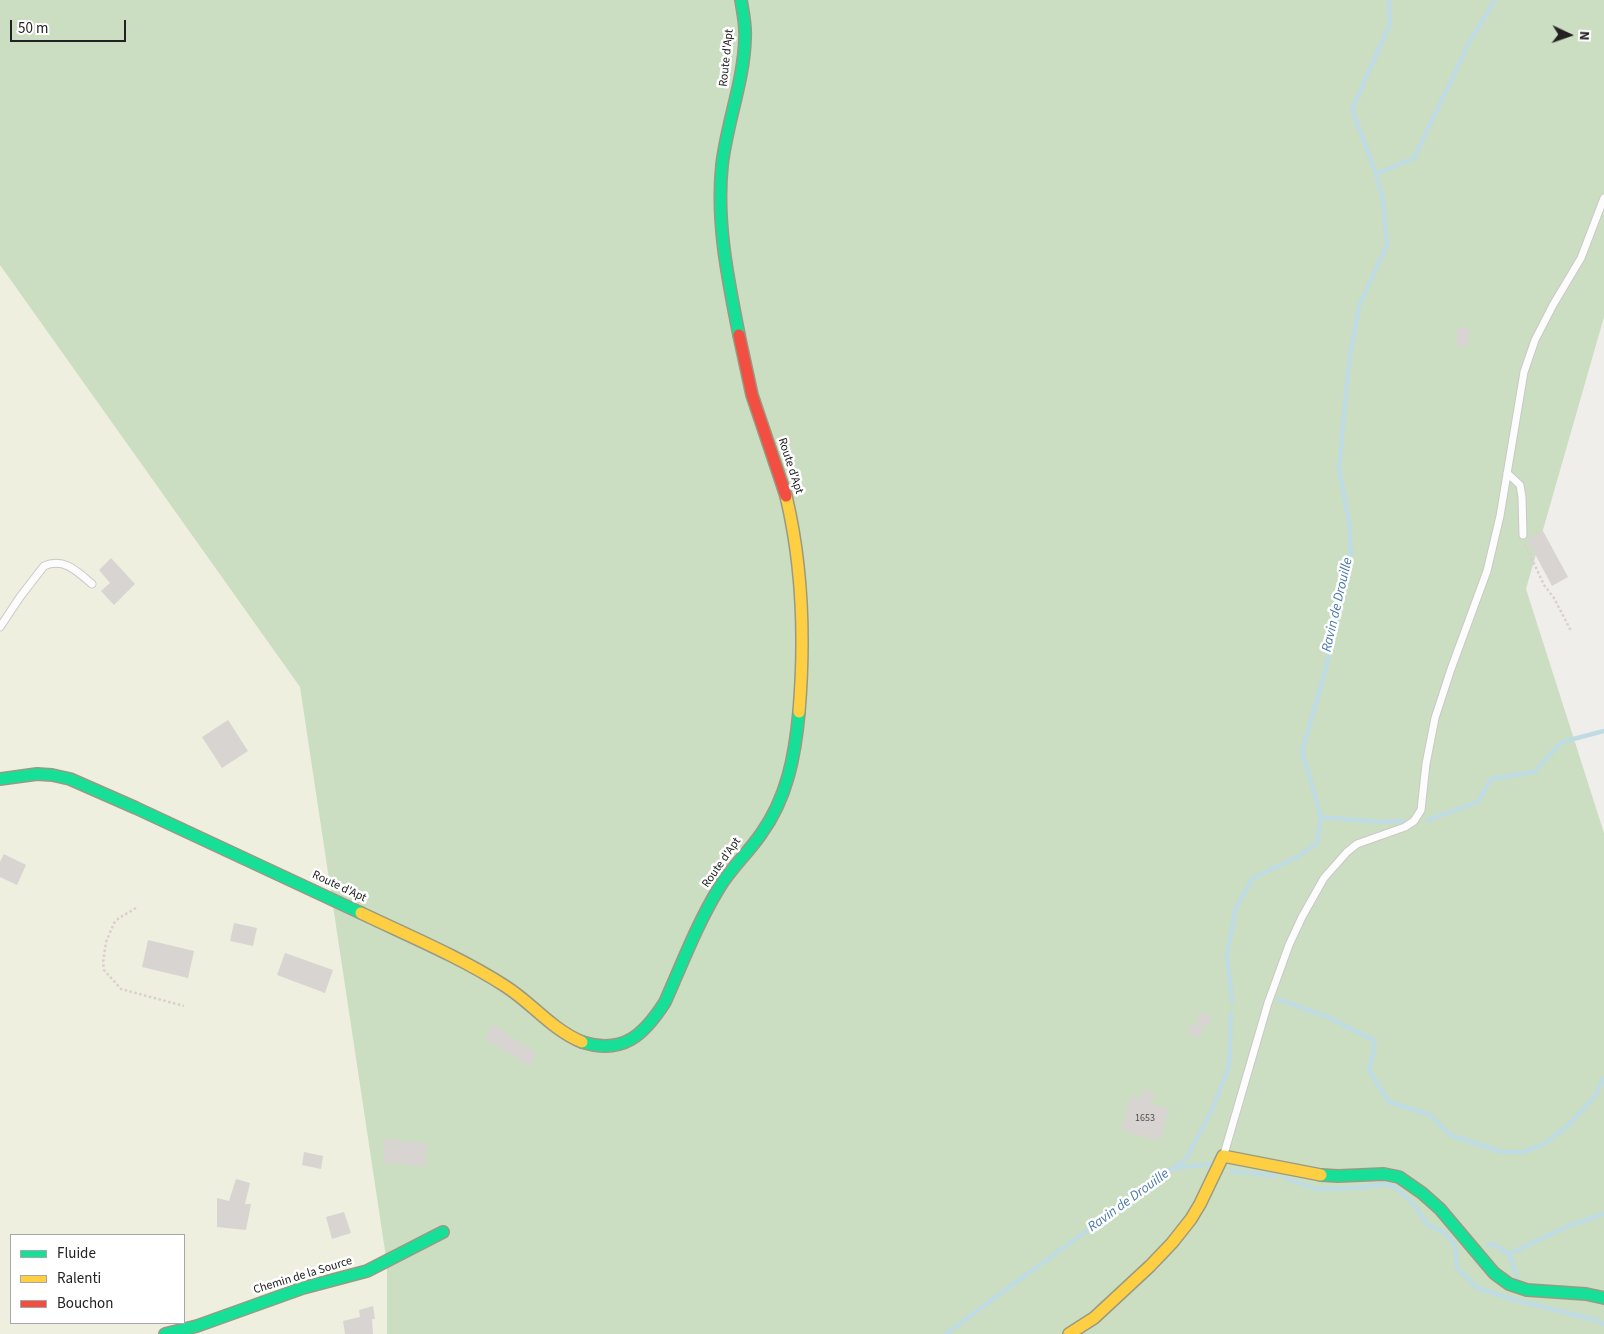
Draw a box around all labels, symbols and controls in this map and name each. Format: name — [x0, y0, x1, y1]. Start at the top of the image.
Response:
scale bar — [12, 10, 129, 42]
north arrow — [1544, 10, 1594, 60]
text: 50 m — [18, 18, 48, 39]
street label: Route d'Apt — [717, 28, 737, 88]
text: N — [1574, 31, 1594, 41]
street label: Route d'Apt — [774, 436, 806, 496]
water label: Ravin de Drouille — [1319, 556, 1357, 654]
street label: Route d'Apt — [699, 835, 745, 891]
street label: Route d'Apt — [310, 868, 368, 906]
house number: 1653 — [1135, 1113, 1155, 1125]
water label: Ravin de Drouille — [1085, 1166, 1173, 1236]
legend — [10, 1234, 185, 1324]
text: Fluide — [57, 1243, 96, 1264]
street label: Chemin de la Source — [252, 1254, 354, 1298]
text: Ralenti — [57, 1268, 101, 1289]
text: Bouchon — [57, 1293, 113, 1314]

